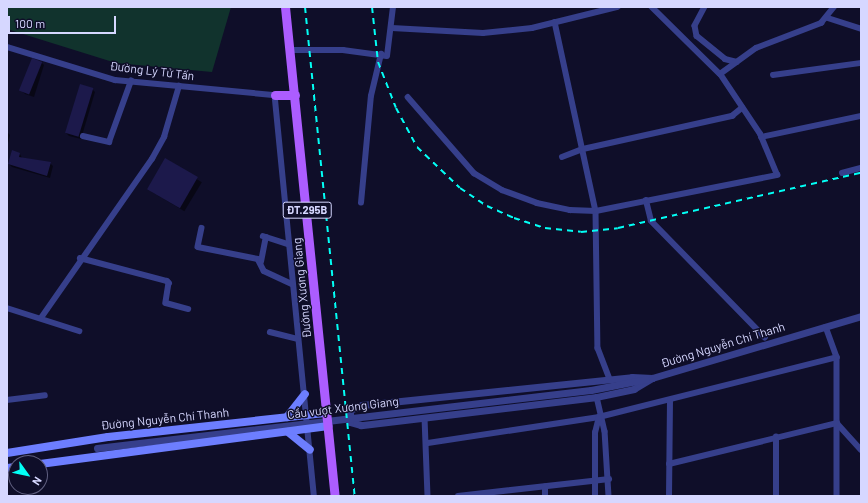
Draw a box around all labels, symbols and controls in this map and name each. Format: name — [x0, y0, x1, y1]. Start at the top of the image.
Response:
scale bar — [10, 8, 118, 34]
text: 100 m — [15, 16, 45, 30]
street label: Đường Lý Tử Tấn — [109, 59, 195, 83]
road number: ĐT.295B — [282, 201, 332, 219]
street label: Đường Xương Giang — [290, 237, 314, 339]
street label: Đường Nguyễn Chí Thanh — [659, 319, 787, 371]
street label: Cầu vượt Xương Giang — [286, 394, 400, 422]
street label: Đường Nguyễn Chí Thanh — [100, 405, 230, 433]
north arrow — [8, 455, 48, 495]
text: N — [30, 475, 45, 488]

